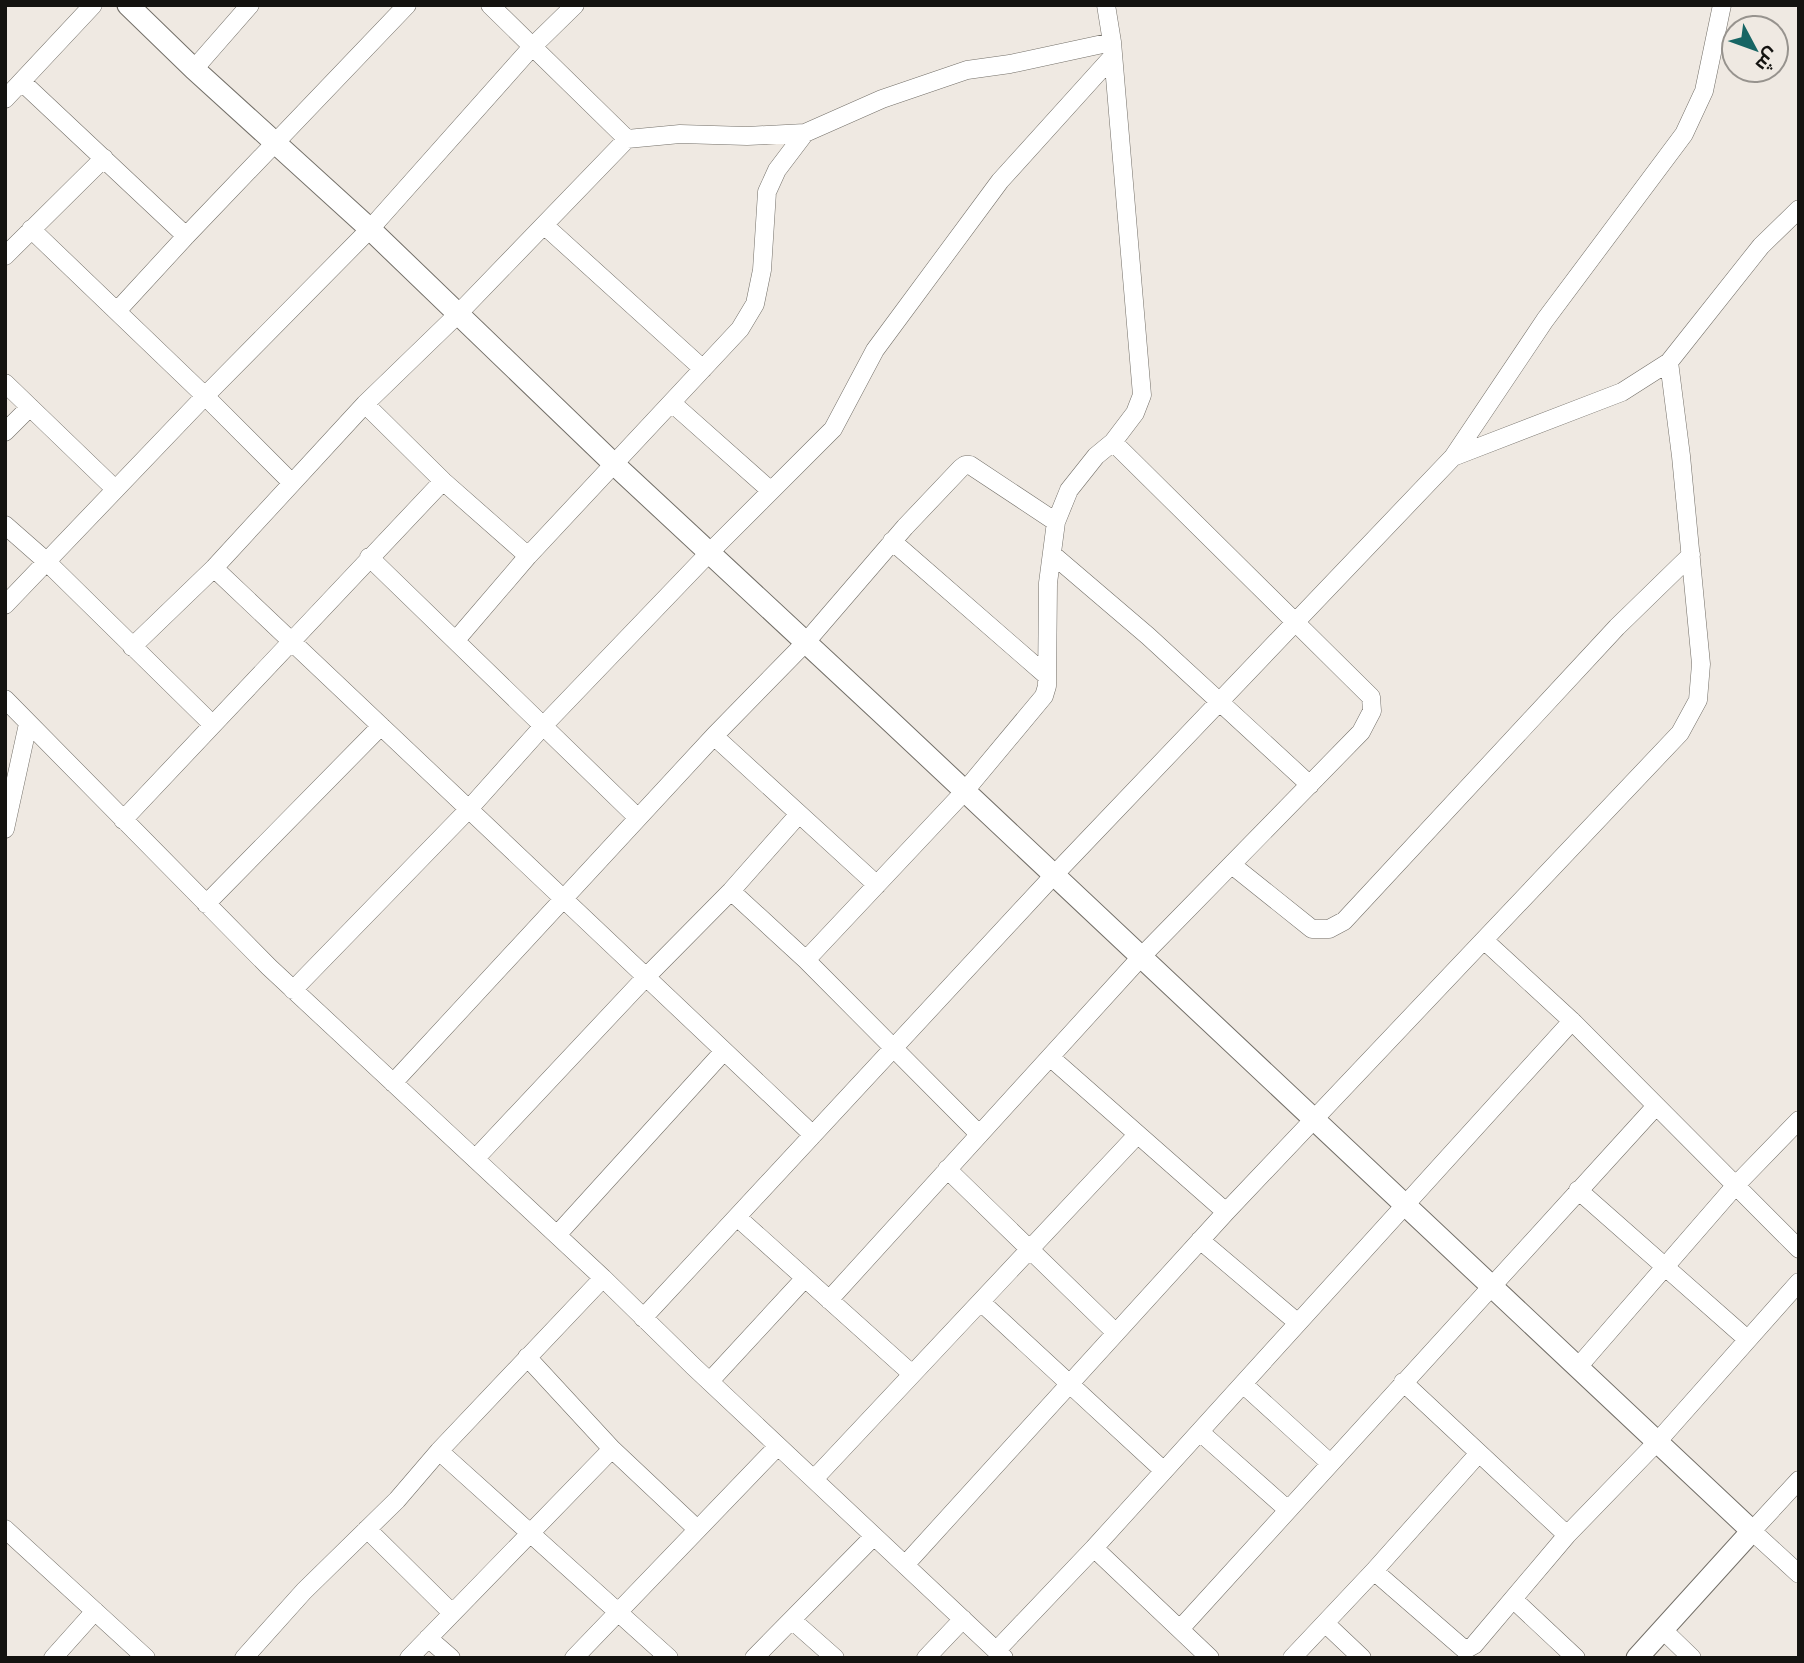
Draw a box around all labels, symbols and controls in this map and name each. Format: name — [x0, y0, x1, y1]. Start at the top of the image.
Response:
north arrow — [1720, 14, 1790, 84]
text: ش — [1751, 43, 1785, 77]

